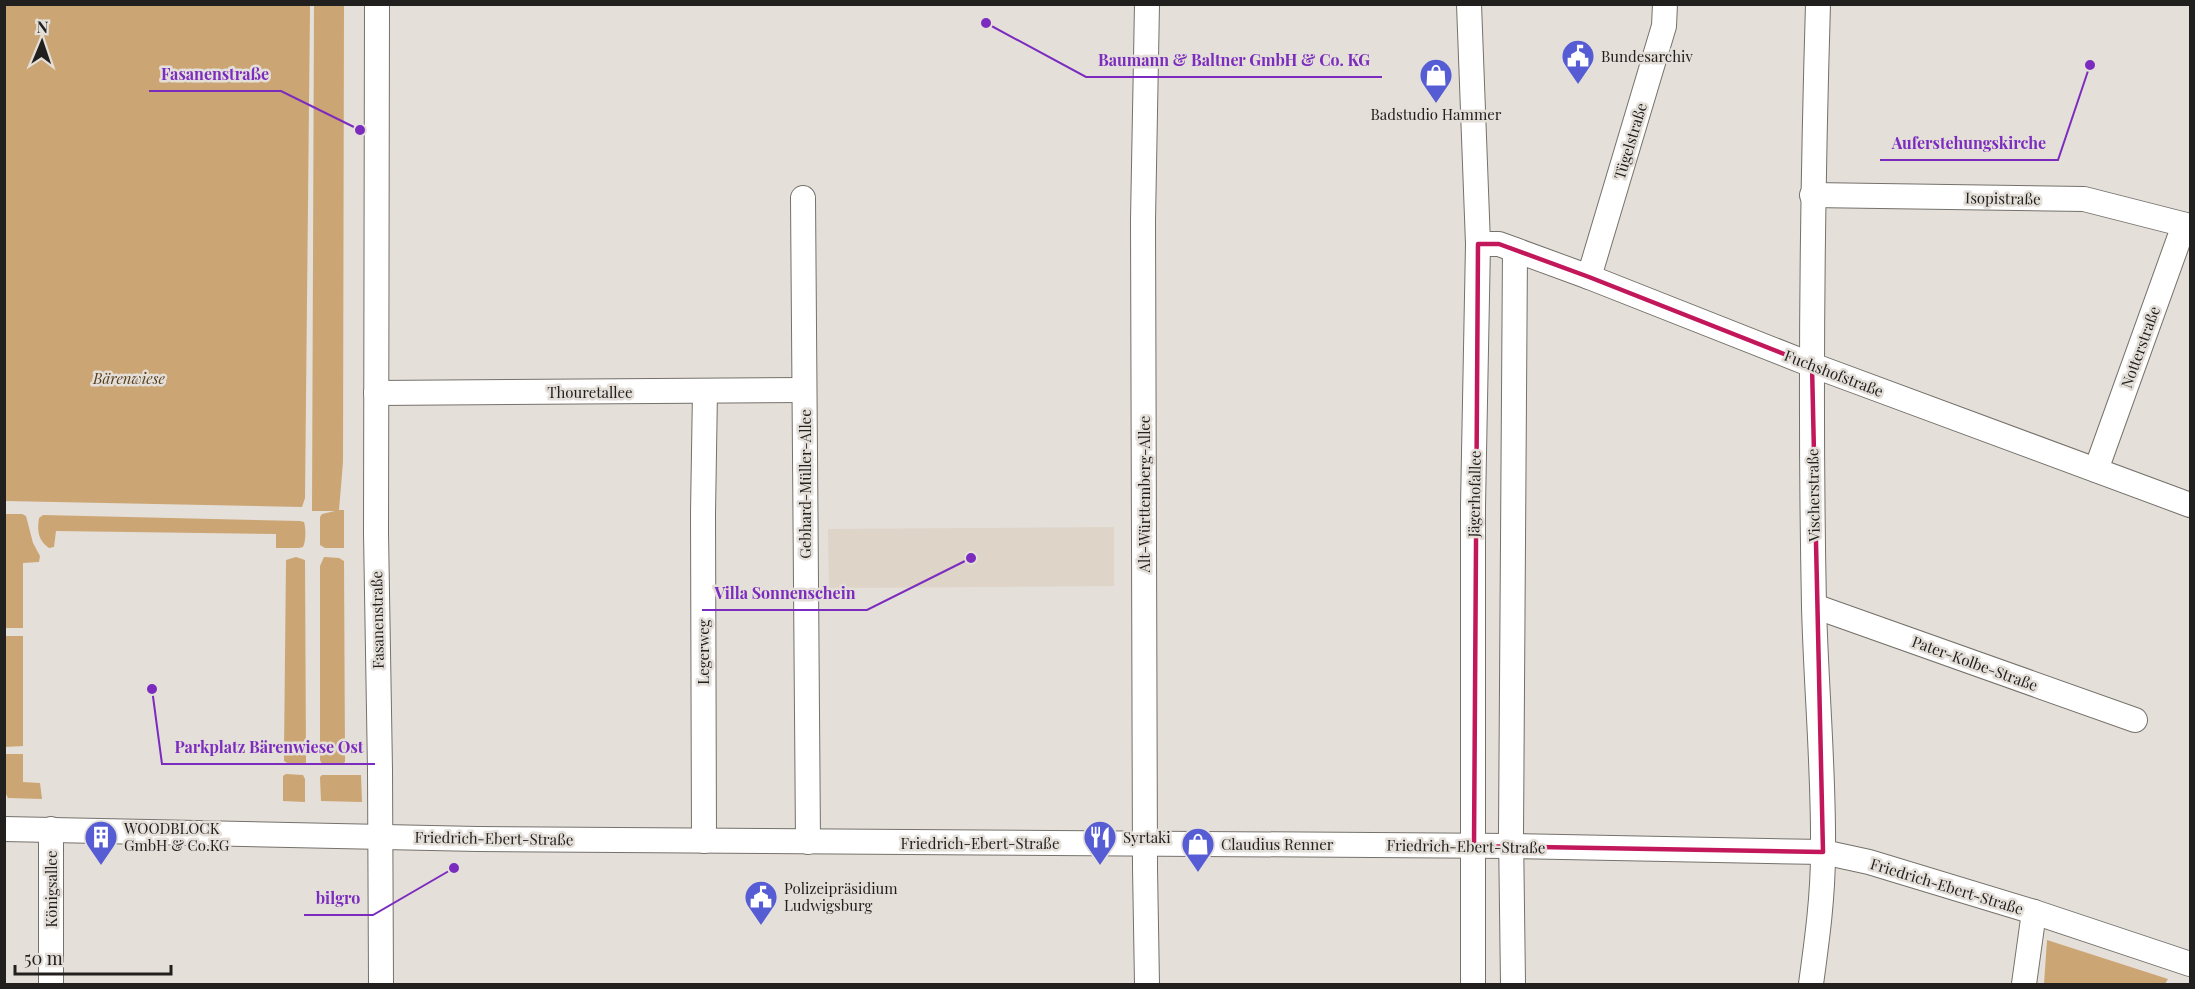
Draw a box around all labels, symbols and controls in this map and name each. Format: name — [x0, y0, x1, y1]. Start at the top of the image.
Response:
north arrow — [12, 12, 72, 72]
text: N — [36, 16, 49, 37]
public building icon: Bundesarchiv — [1560, 38, 1596, 85]
callout: Baumann & Baltner GmbH & Co. KG — [1086, 43, 1382, 77]
place label: Bundesarchiv — [1601, 46, 1693, 66]
text: Baumann & Baltner GmbH & Co. KG — [1098, 49, 1370, 70]
callout: Fasanenstraße — [149, 57, 281, 91]
shop icon: Badstudio Hammer — [1418, 57, 1454, 104]
text: Fasanenstraße — [161, 63, 269, 84]
street label: Tügelstraße — [1609, 100, 1651, 182]
place label: Badstudio Hammer — [1371, 104, 1502, 124]
callout: Auferstehungskirche — [1880, 126, 2058, 160]
text: Auferstehungskirche — [1891, 132, 2046, 153]
street label: Isopistraße — [1965, 187, 2041, 209]
street label: Notterstraße — [2116, 303, 2164, 391]
street label: Fuchshofstraße — [1782, 345, 1886, 401]
park label: Bärenwiese — [92, 368, 166, 388]
street label: Thouretallee — [547, 382, 633, 402]
street label: Gebhard-Müller-Allee — [795, 409, 815, 559]
street label: Alt-Württemberg-Allee — [1134, 416, 1154, 573]
street label: Vischerstraße — [1802, 448, 1824, 543]
street label: Jägerhofallee — [1463, 450, 1485, 539]
street label: Fasanenstraße — [366, 571, 388, 669]
callout: Villa Sonnenschein — [702, 576, 867, 610]
text: Villa Sonnenschein — [713, 582, 856, 603]
street label: Legerweg — [693, 619, 713, 685]
street label: Pater-Kolbe-Straße — [1909, 631, 2041, 695]
callout: Parkplatz Bärenwiese Ost — [162, 730, 375, 764]
text: Parkplatz Bärenwiese Ost — [174, 736, 364, 757]
place label: WOODBLOCK GmbH & Co.KG — [123, 818, 230, 855]
building icon: WOODBLOCK GmbH & Co.KG — [83, 819, 119, 866]
restaurant icon: Syrtaki — [1082, 819, 1118, 866]
shop icon: Claudius Renner — [1180, 826, 1216, 873]
street label: Friedrich-Ebert-Straße — [414, 827, 574, 849]
place label: Syrtaki — [1123, 827, 1171, 847]
street label: Friedrich-Ebert-Straße — [901, 833, 1059, 853]
place label: Claudius Renner — [1221, 834, 1334, 854]
street label: Friedrich-Ebert-Straße — [1386, 835, 1546, 857]
street label: Königsallee — [41, 850, 61, 928]
street label: Friedrich-Ebert-Straße — [1868, 853, 2026, 919]
place label: Polizeipräsidium Ludwigsburg — [784, 878, 898, 915]
public building icon: Polizeipräsidium Ludwigsburg — [743, 879, 779, 926]
callout: bilgro — [304, 881, 373, 915]
text: bilgro — [316, 887, 360, 908]
scale bar — [15, 938, 171, 976]
text: 50 m — [24, 946, 63, 970]

